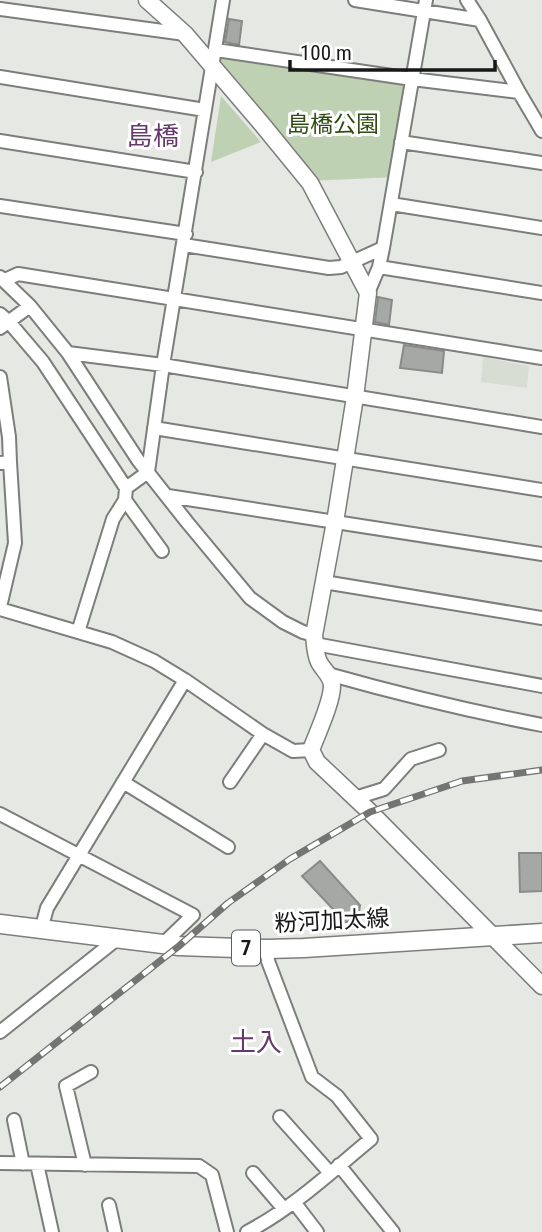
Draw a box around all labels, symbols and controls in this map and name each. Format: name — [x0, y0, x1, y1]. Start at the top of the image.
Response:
scale bar — [290, 28, 495, 72]
text: 100 m — [300, 41, 352, 65]
park label: 島橋公園 — [287, 111, 379, 138]
district label: 島橋 — [127, 121, 179, 151]
street label: 粉河加太線 — [274, 905, 390, 937]
road number: 7 — [232, 930, 260, 965]
district label: 土入 — [230, 1027, 282, 1057]

